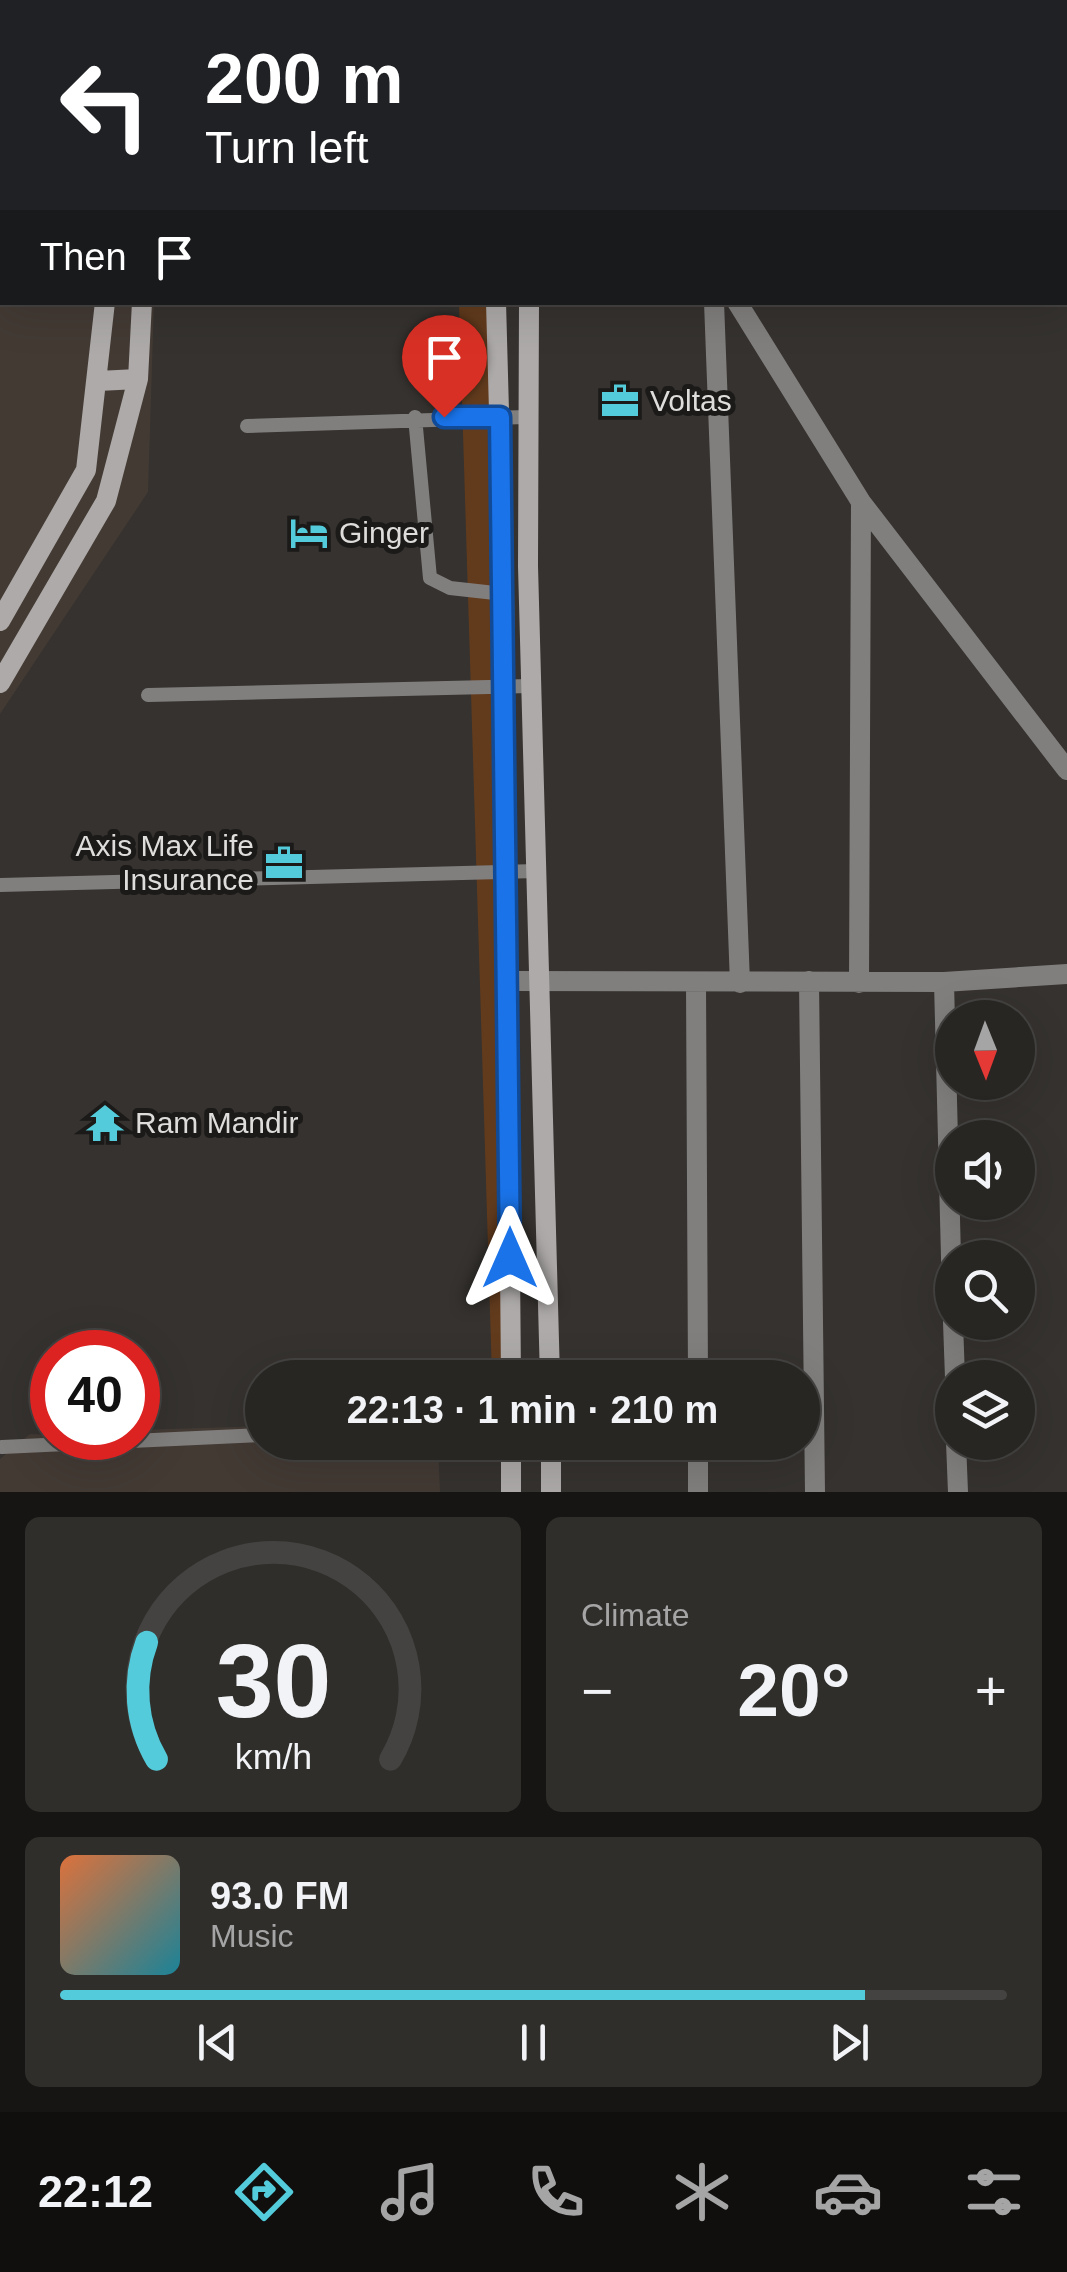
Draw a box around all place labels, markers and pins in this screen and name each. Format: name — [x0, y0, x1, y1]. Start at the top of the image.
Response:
pin — [402, 315, 487, 418]
office icon: Voltas — [599, 380, 641, 422]
place label: Voltas — [650, 384, 732, 417]
hotel icon: Ginger — [288, 512, 330, 554]
place label: Ginger — [339, 516, 429, 549]
place label: Axis Max Life Insurance — [76, 829, 254, 896]
office icon: Axis Max Life Insurance — [263, 842, 305, 884]
temple icon: Ram Mandir — [84, 1102, 126, 1144]
place label: Ram Mandir — [135, 1106, 298, 1139]

